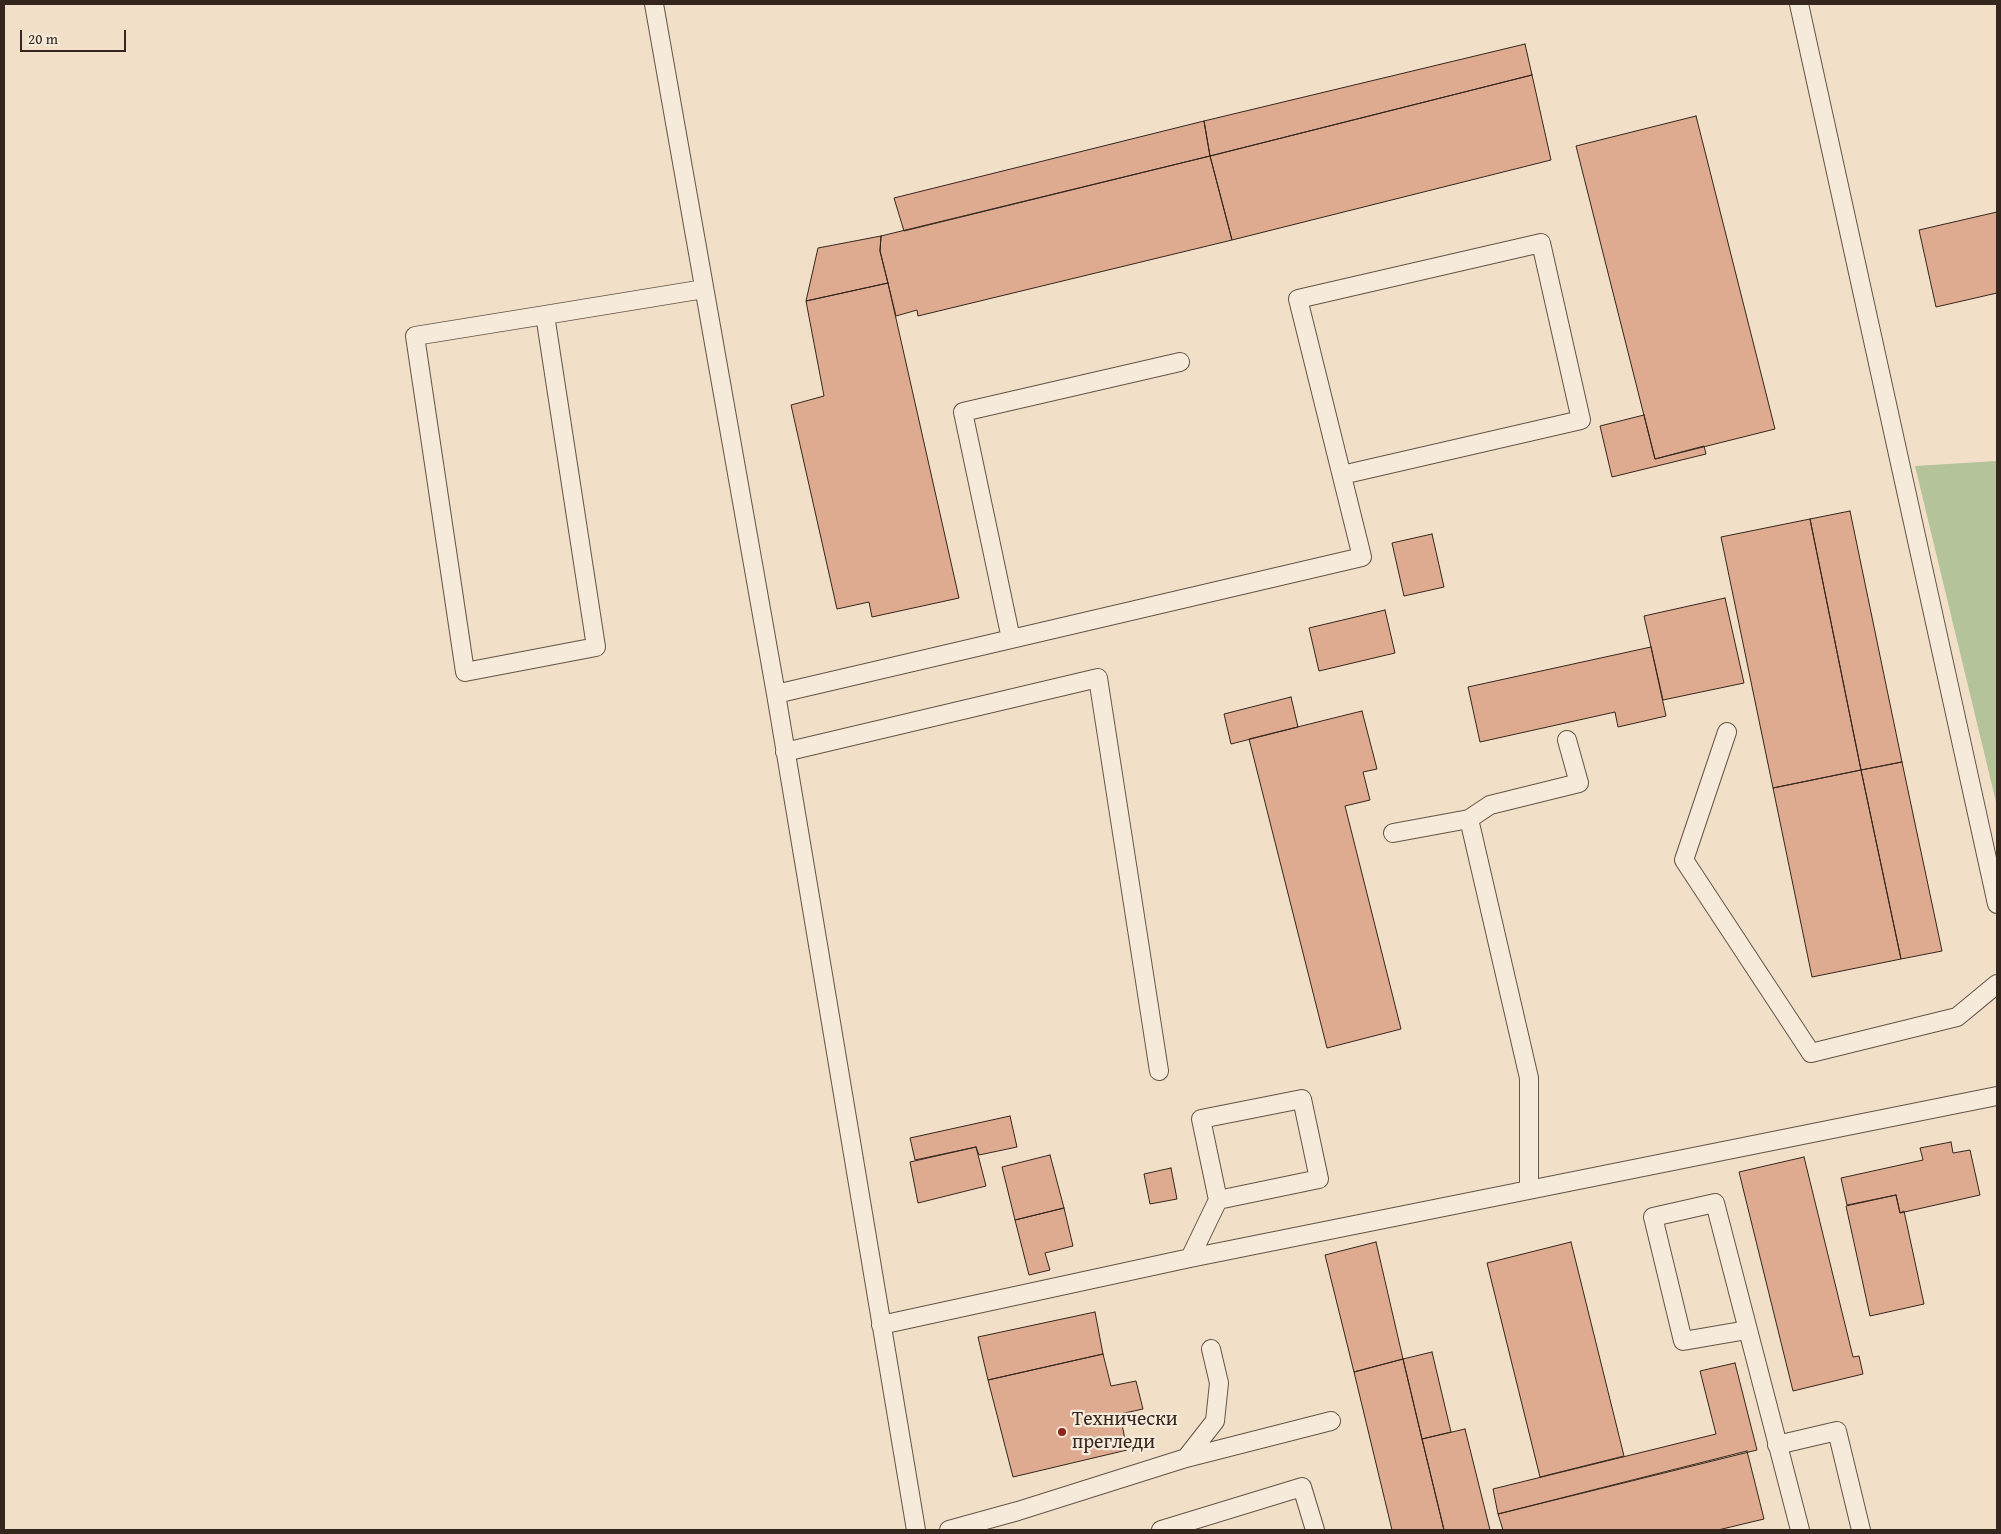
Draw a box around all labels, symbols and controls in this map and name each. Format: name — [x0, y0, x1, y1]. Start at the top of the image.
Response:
scale bar — [22, 20, 129, 52]
text: 20 m — [28, 28, 58, 49]
place label: Технически прегледи — [1072, 1408, 1178, 1455]
marker: Технически прегледи — [1056, 1426, 1068, 1438]

